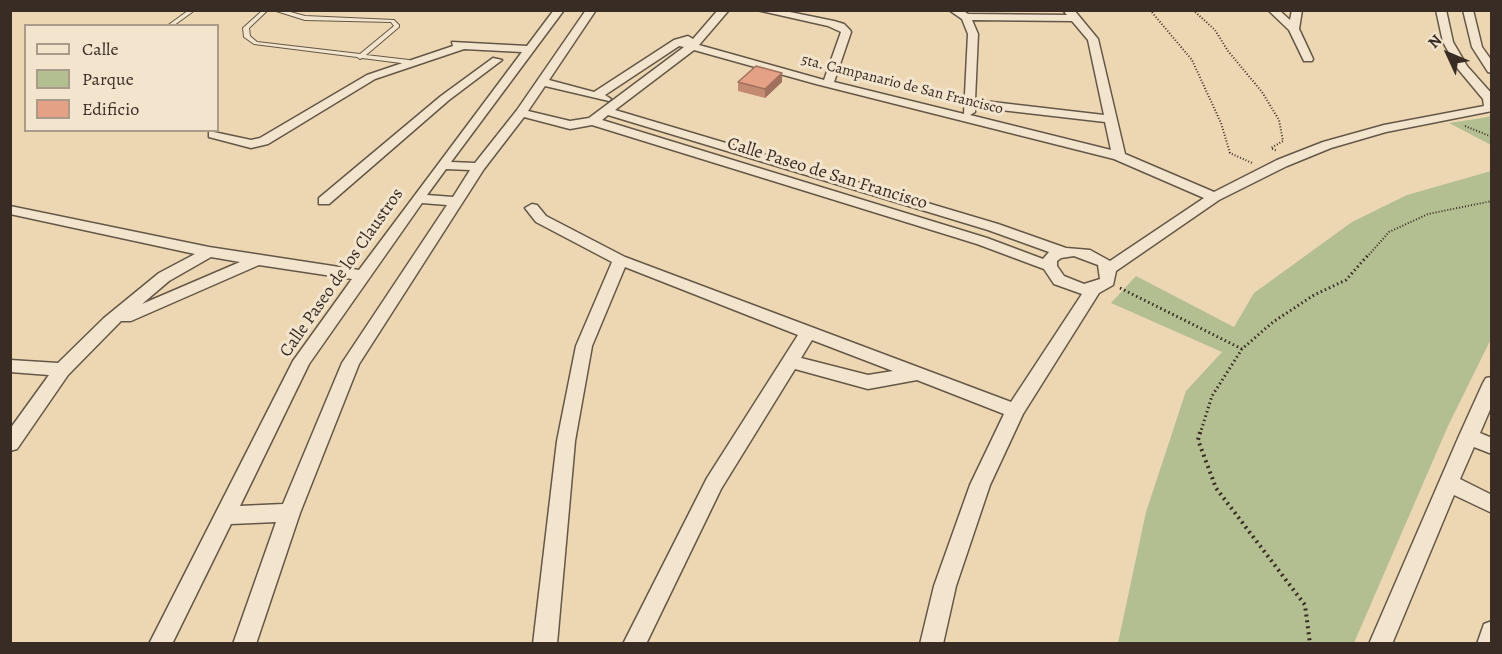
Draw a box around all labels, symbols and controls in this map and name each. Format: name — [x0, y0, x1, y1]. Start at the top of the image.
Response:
legend — [24, 24, 219, 132]
north arrow — [1418, 24, 1478, 84]
text: N — [1423, 30, 1447, 53]
text: Calle — [82, 37, 119, 61]
street label: 5ta. Campanario de San Francisco — [799, 51, 1005, 119]
text: Parque — [82, 67, 134, 91]
text: Edificio — [82, 97, 139, 121]
street label: Calle Paseo de San Francisco — [724, 133, 930, 215]
street label: Calle Paseo de los Claustros — [275, 184, 409, 362]

